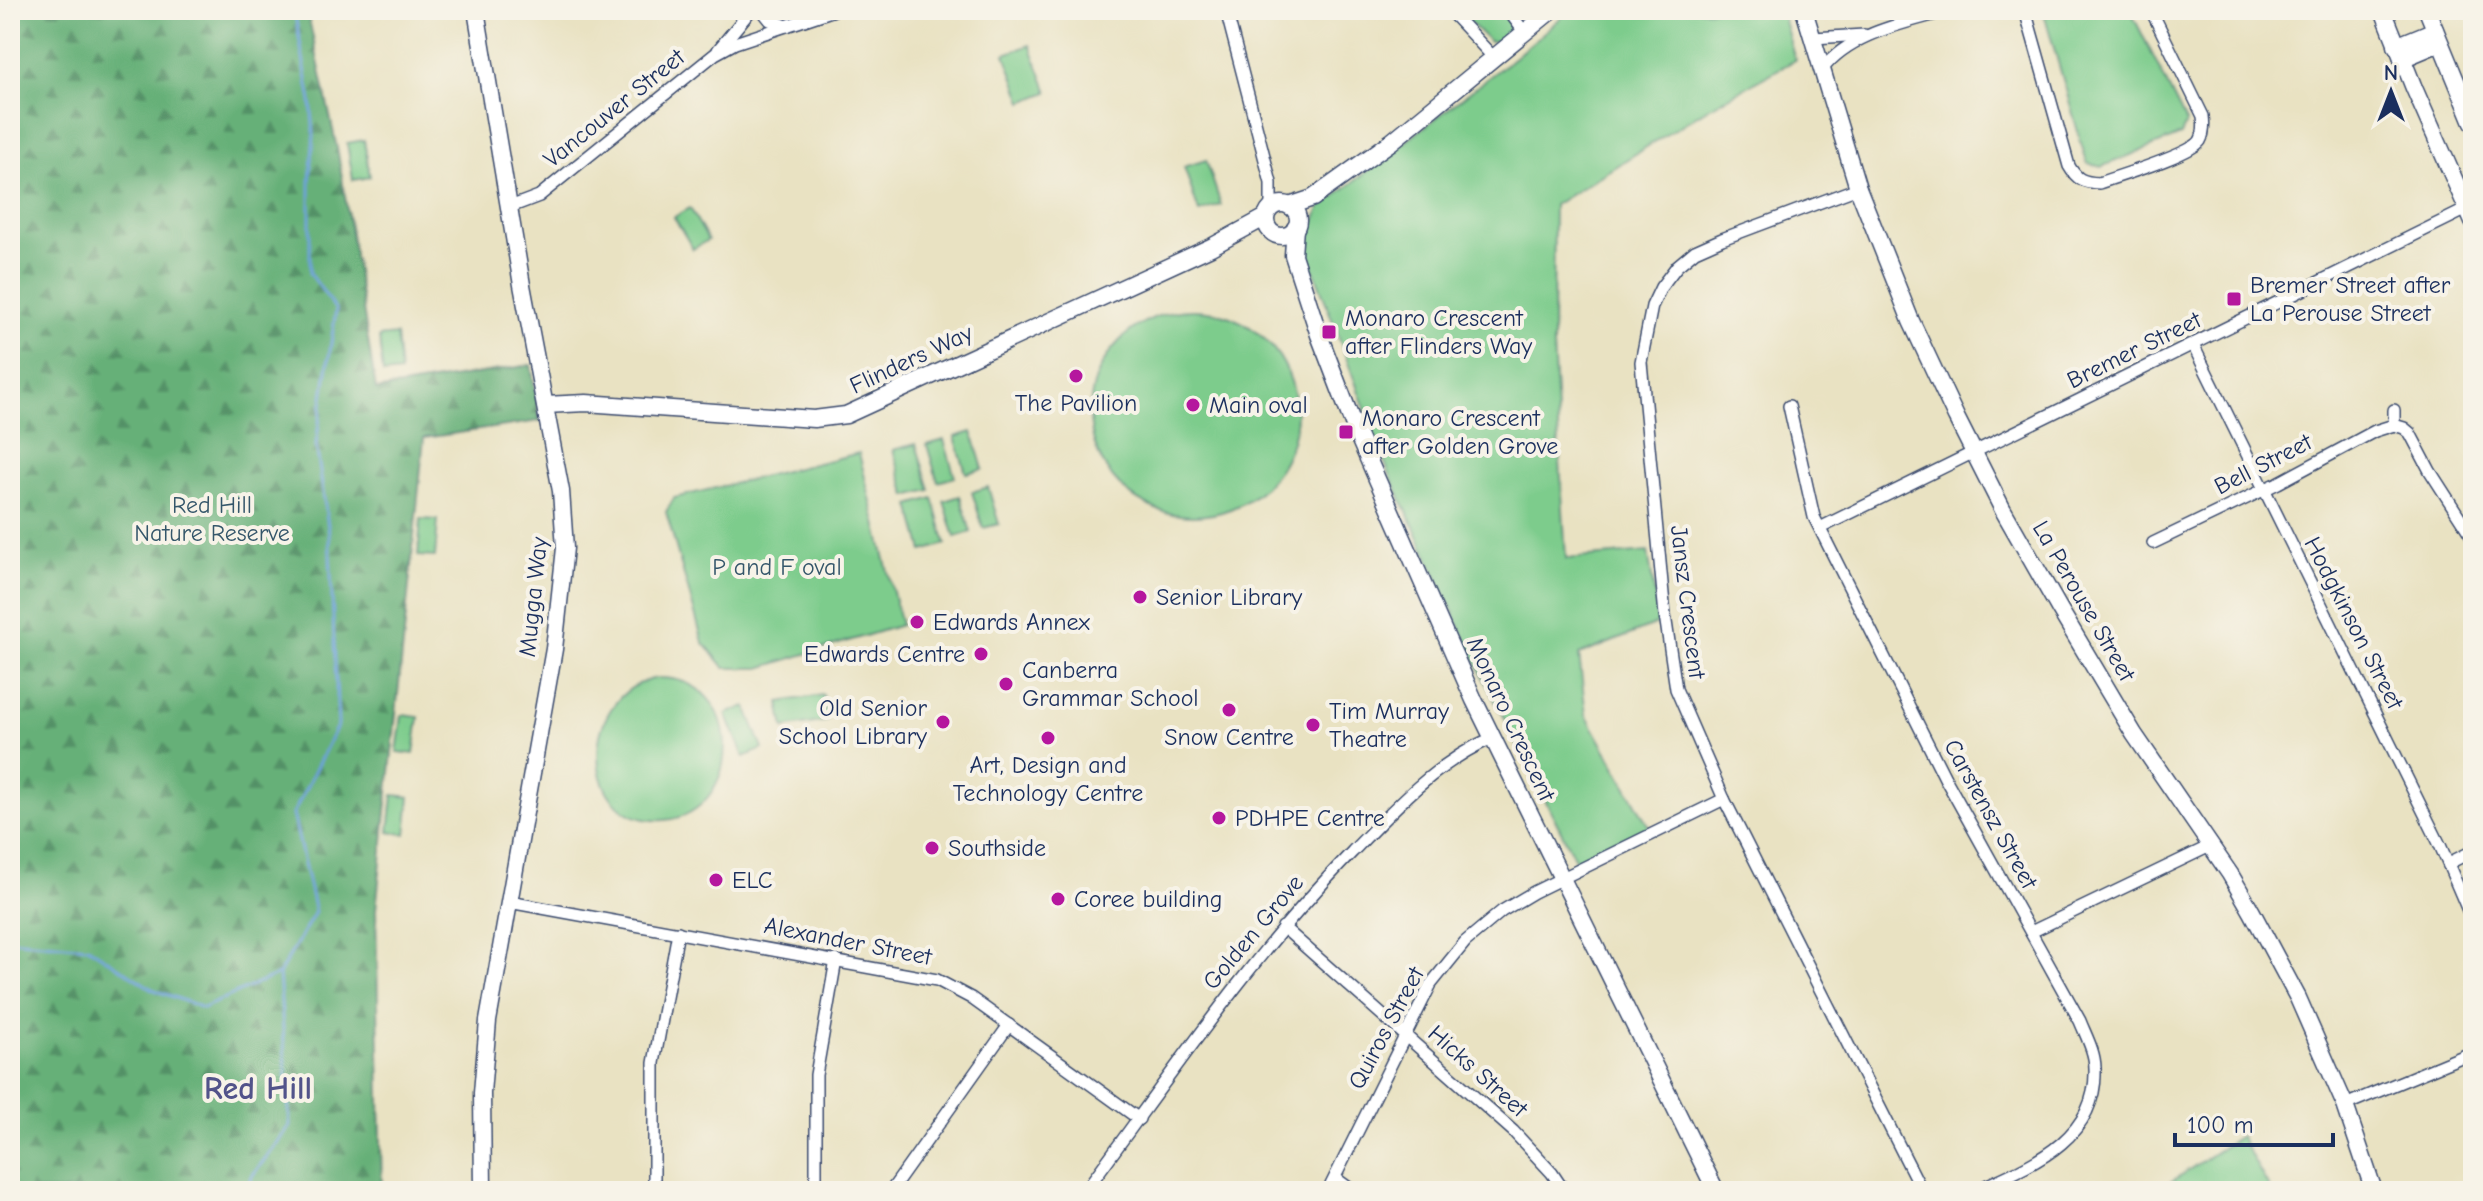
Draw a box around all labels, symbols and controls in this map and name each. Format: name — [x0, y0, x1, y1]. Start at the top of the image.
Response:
street label: Vancouver Street — [538, 42, 691, 173]
north arrow — [2351, 52, 2431, 132]
text: N — [2384, 60, 2398, 86]
place label: Bremer Street after La Perouse Street — [2250, 271, 2451, 327]
marker: Bremer Street after La Perouse Street — [2225, 290, 2243, 308]
place label: Monaro Crescent after Flinders Way — [1345, 304, 1532, 360]
street label: Bremer Street — [2062, 305, 2207, 394]
street label: Flinders Way — [845, 318, 977, 400]
marker: Monaro Crescent after Flinders Way — [1320, 323, 1338, 341]
marker: The Pavilion — [1067, 367, 1085, 385]
place label: The Pavilion — [1015, 389, 1137, 417]
place label: Main oval — [1209, 391, 1308, 419]
marker: Main oval — [1184, 396, 1202, 414]
place label: Monaro Crescent after Golden Grove — [1362, 404, 1558, 460]
marker: Monaro Crescent after Golden Grove — [1337, 423, 1355, 441]
street label: Bell Street — [2210, 427, 2317, 500]
park label: Red Hill Nature Reserve — [134, 491, 290, 547]
street label: La Perouse Street — [2027, 516, 2142, 687]
street label: Jansz Crescent — [1665, 524, 1711, 682]
street label: Hodgkinson Street — [2298, 532, 2410, 715]
street label: Mugga Way — [513, 535, 553, 658]
park label: P and F oval — [712, 553, 842, 581]
place label: Senior Library — [1156, 583, 1303, 611]
marker: Senior Library — [1131, 588, 1149, 606]
place label: Edwards Annex — [933, 608, 1091, 636]
marker: Edwards Annex — [908, 613, 926, 631]
street label: Monaro Crescent — [1461, 633, 1562, 806]
place label: Edwards Centre — [804, 640, 965, 668]
marker: Edwards Centre — [972, 645, 990, 663]
place label: Canberra Grammar School — [1022, 656, 1199, 712]
marker: Canberra Grammar School — [997, 675, 1015, 693]
place label: Old Senior School Library — [779, 694, 927, 750]
place label: Tim Murray Theatre — [1329, 697, 1449, 753]
marker: Snow Centre — [1220, 701, 1238, 719]
marker: Old Senior School Library — [934, 713, 952, 731]
marker: Tim Murray Theatre — [1304, 716, 1322, 734]
place label: Snow Centre — [1164, 723, 1294, 751]
marker: Art, Design and Technology Centre — [1039, 729, 1057, 747]
street label: Carstensz Street — [1938, 734, 2044, 895]
place label: Art, Design and Technology Centre — [953, 751, 1143, 807]
place label: PDHPE Centre — [1235, 804, 1385, 832]
marker: PDHPE Centre — [1210, 809, 1228, 827]
place label: Southside — [948, 834, 1046, 862]
marker: Southside — [923, 839, 941, 857]
place label: ELC — [732, 866, 772, 894]
street label: Golden Grove — [1197, 869, 1309, 995]
marker: ELC — [707, 871, 725, 889]
place label: Coree building — [1074, 885, 1223, 913]
marker: Coree building — [1049, 890, 1067, 908]
street label: Alexander Street — [762, 911, 935, 971]
street label: Quiros Street — [1342, 961, 1430, 1094]
street label: Hicks Street — [1423, 1019, 1534, 1124]
district label: Red Hill — [204, 1070, 312, 1107]
scale bar — [2175, 1097, 2333, 1147]
text: 100 m — [2187, 1111, 2254, 1139]

